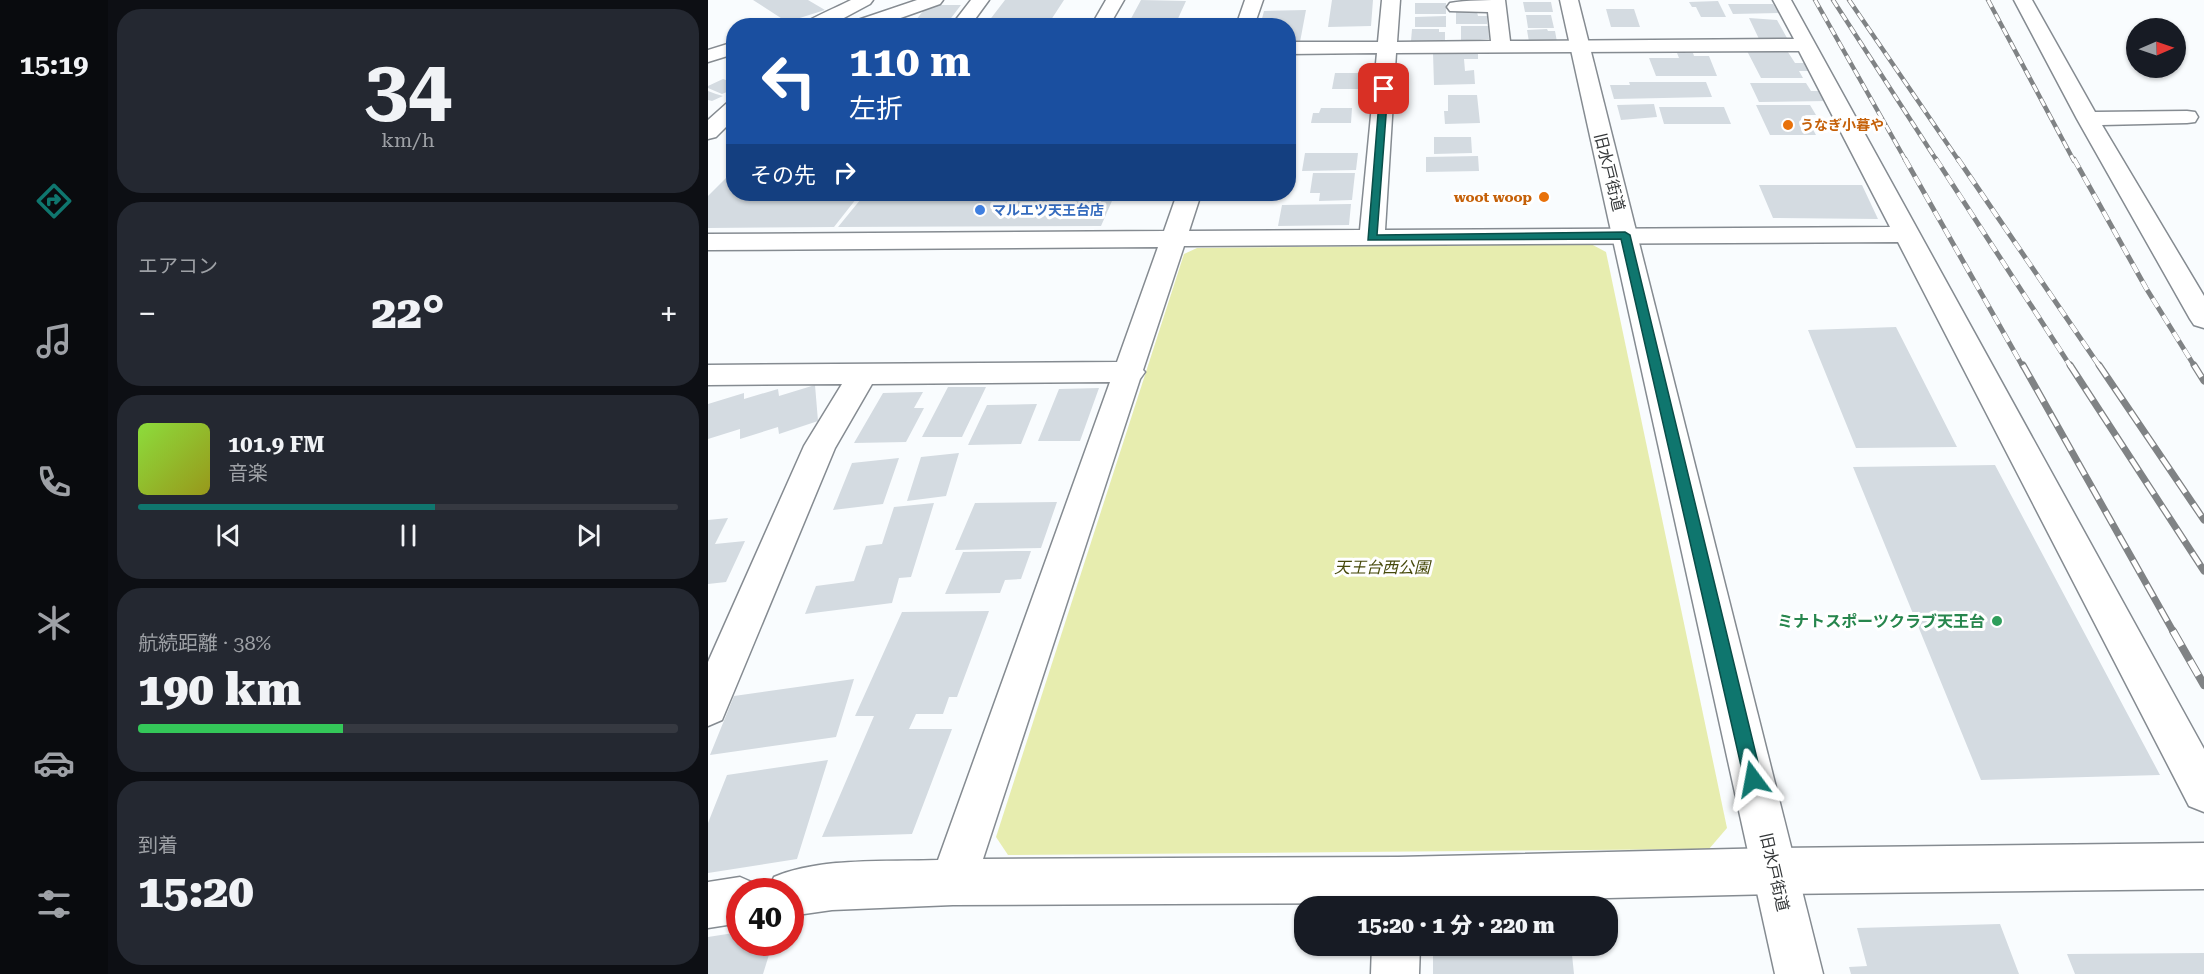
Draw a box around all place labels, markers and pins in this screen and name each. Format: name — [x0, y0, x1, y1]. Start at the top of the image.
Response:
pin — [1358, 63, 1409, 114]
place label: うなぎ小暮や — [1800, 117, 1884, 133]
marker: うなぎ小暮や — [1781, 118, 1795, 132]
place label: woot woop — [1454, 189, 1532, 205]
marker: woot woop — [1537, 190, 1551, 204]
place label: マルエツ天王台店 — [992, 202, 1104, 218]
marker: マルエツ天王台店 — [973, 203, 987, 217]
place label: ミナトスポーツクラブ天王台 — [1777, 612, 1985, 631]
marker: ミナトスポーツクラブ天王台 — [1990, 614, 2004, 628]

